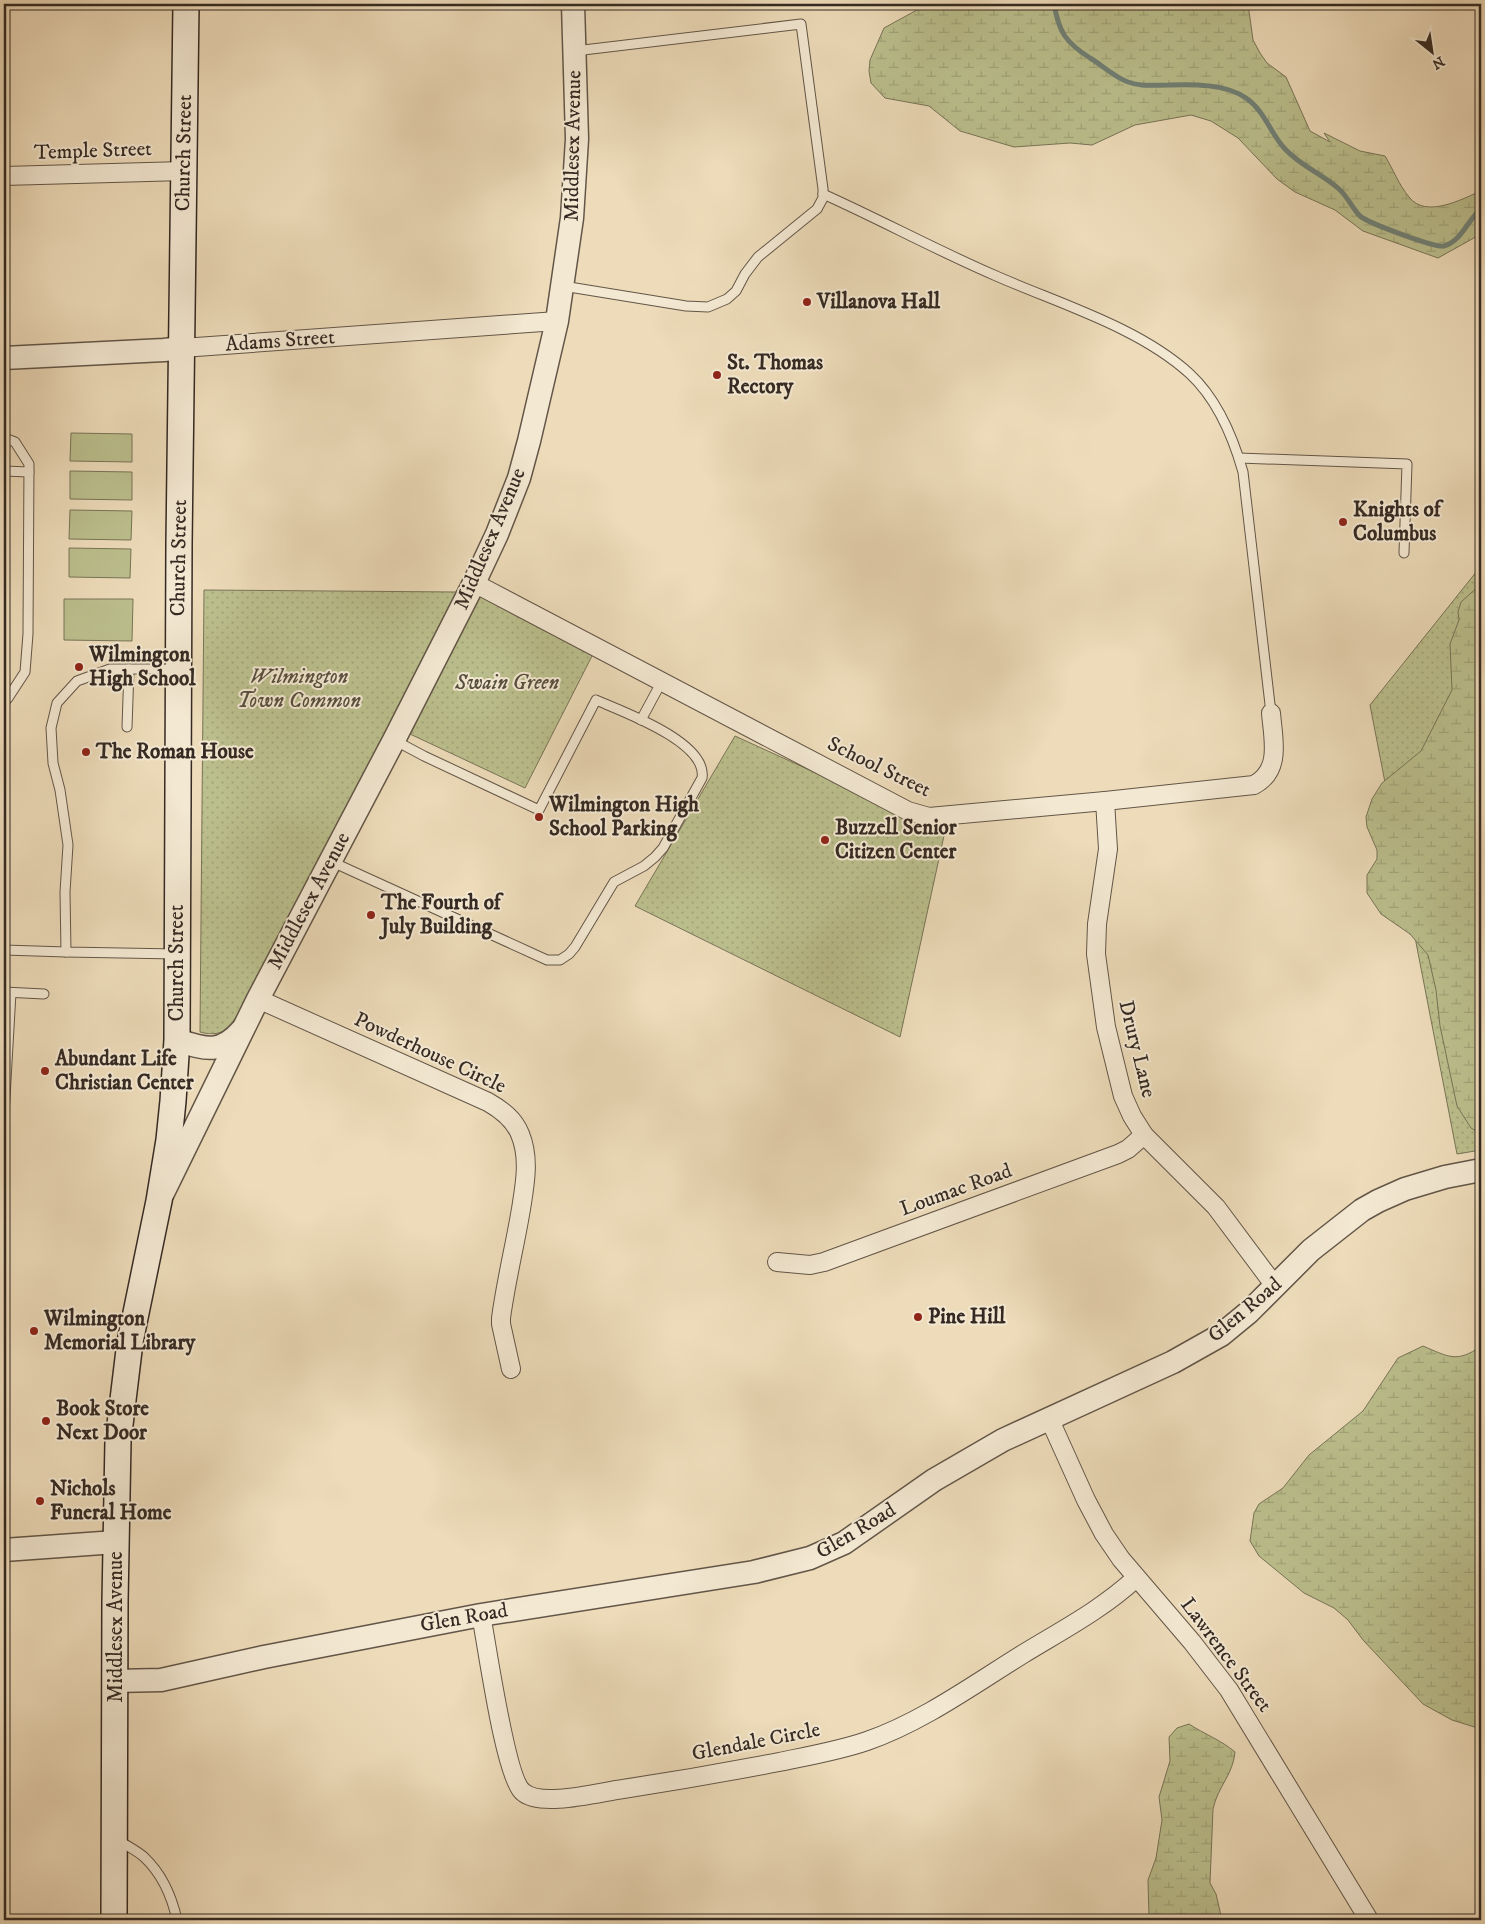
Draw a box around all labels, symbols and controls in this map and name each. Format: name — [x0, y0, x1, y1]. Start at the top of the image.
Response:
north arrow — [1408, 28, 1458, 78]
text: N — [1428, 52, 1447, 73]
street label: Middlesex Avenue — [559, 70, 587, 222]
street label: Church Street — [170, 94, 198, 212]
street label: Temple Street — [34, 136, 153, 166]
place label: Villanova Hall — [816, 289, 941, 315]
marker: Villanova Hall — [801, 296, 813, 308]
street label: Adams Street — [224, 324, 336, 358]
place label: St. Thomas Rectory — [727, 350, 823, 400]
marker: St. Thomas Rectory — [711, 369, 723, 381]
street label: Middlesex Avenue — [448, 464, 532, 614]
place label: Knights of Columbus — [1353, 497, 1444, 547]
street label: Church Street — [165, 499, 193, 617]
marker: Knights of Columbus — [1337, 516, 1349, 528]
place label: Wilmington High School — [88, 642, 196, 692]
marker: Wilmington High School — [73, 661, 85, 673]
park label: Wilmington Town Common — [237, 664, 361, 714]
park label: Swain Green — [454, 670, 559, 696]
street label: School Street — [823, 731, 935, 803]
place label: The Roman House — [95, 739, 254, 765]
marker: The Roman House — [80, 746, 92, 758]
place label: Wilmington High School Parking — [548, 792, 700, 842]
marker: Wilmington High School Parking — [533, 811, 545, 823]
place label: Buzzell Senior Citizen Center — [835, 815, 958, 865]
street label: Middlesex Avenue — [262, 828, 356, 974]
marker: Buzzell Senior Citizen Center — [819, 834, 831, 846]
place label: The Fourth of July Building — [379, 890, 504, 940]
street label: Church Street — [164, 904, 190, 1021]
marker: The Fourth of July Building — [365, 909, 377, 921]
street label: Drury Lane — [1112, 998, 1162, 1101]
street label: Powderhouse Circle — [350, 1006, 510, 1100]
place label: Abundant Life Christian Center — [54, 1046, 195, 1096]
marker: Abundant Life Christian Center — [39, 1065, 51, 1077]
street label: Loumac Road — [896, 1158, 1016, 1222]
street label: Glen Road — [1203, 1271, 1288, 1348]
place label: Pine Hill — [928, 1304, 1006, 1330]
place label: Wilmington Memorial Library — [43, 1306, 196, 1356]
marker: Pine Hill — [912, 1311, 924, 1323]
marker: Wilmington Memorial Library — [28, 1325, 40, 1337]
place label: Book Store Next Door — [56, 1396, 149, 1446]
marker: Book Store Next Door — [40, 1415, 52, 1427]
place label: Nichols Funeral Home — [50, 1476, 172, 1526]
marker: Nichols Funeral Home — [34, 1495, 46, 1507]
street label: Glen Road — [811, 1497, 901, 1565]
street label: Middlesex Avenue — [103, 1551, 129, 1703]
street label: Lawrence Street — [1174, 1593, 1278, 1718]
street label: Glen Road — [418, 1597, 510, 1638]
street label: Glendale Circle — [690, 1717, 823, 1767]

